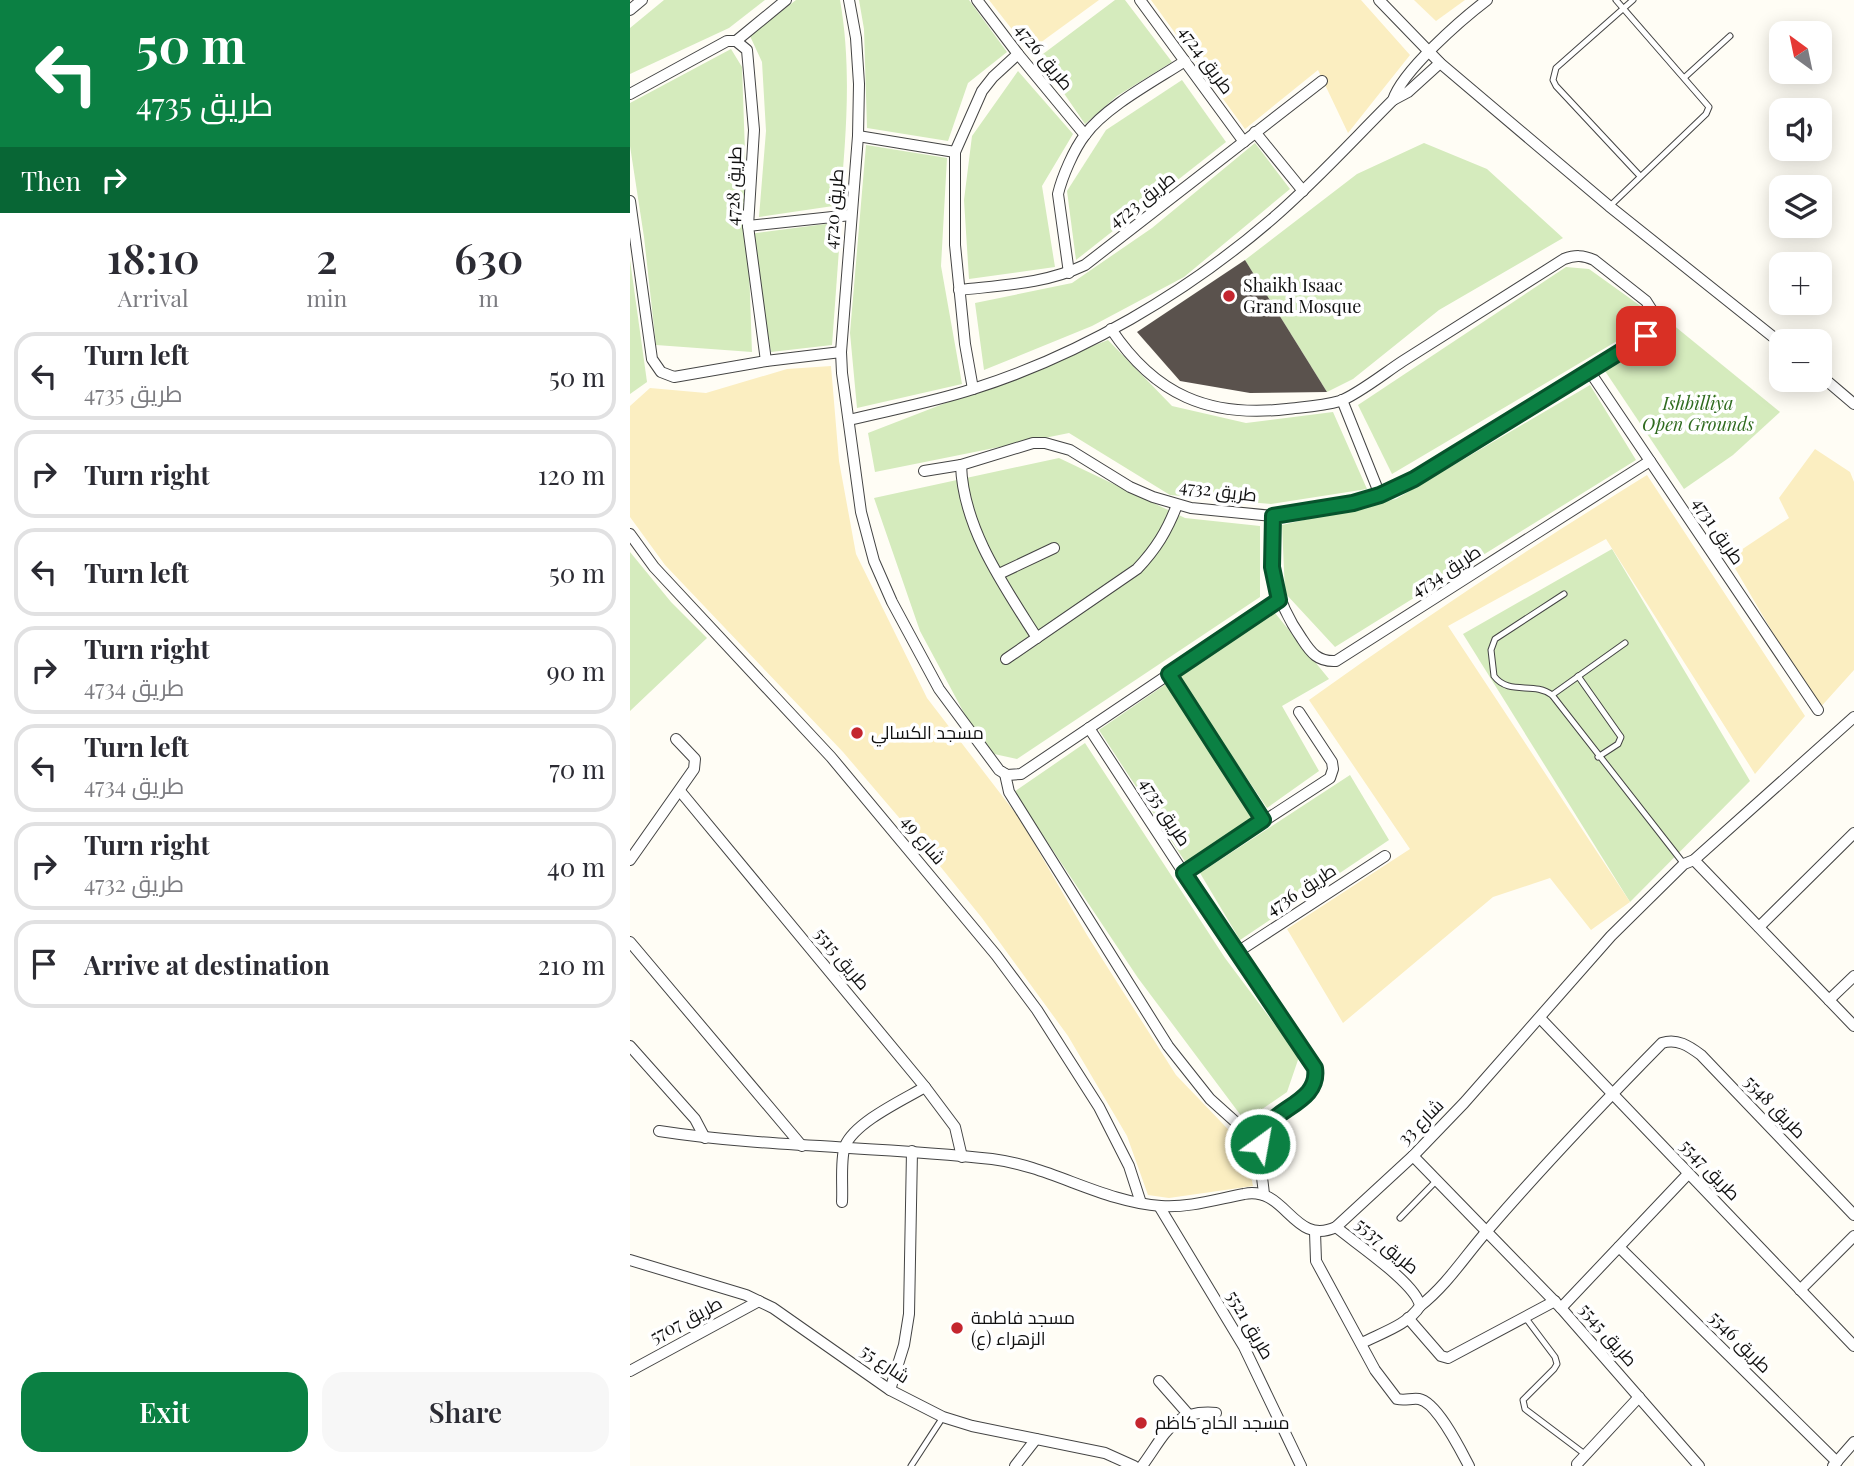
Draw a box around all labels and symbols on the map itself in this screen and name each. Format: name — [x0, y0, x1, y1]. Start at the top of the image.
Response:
street label: طريق 4726 — [1010, 18, 1079, 95]
street label: طريق 4724 — [1173, 20, 1240, 99]
north arrow — [1769, 21, 1832, 84]
street label: طريق 4728 — [720, 146, 747, 226]
street label: طريق 4723 — [1103, 166, 1180, 234]
street label: طريق 4720 — [818, 168, 849, 250]
place label: Shaikh Isaac Grand Mosque — [1243, 273, 1361, 318]
marker: Shaikh Isaac Grand Mosque — [1221, 288, 1237, 304]
pin — [1616, 306, 1676, 366]
park label: Ishbilliya Open Grounds — [1642, 391, 1754, 436]
street label: طريق 4732 — [1178, 473, 1258, 508]
street label: طريق 4731 — [1687, 492, 1750, 569]
street label: طريق 4734 — [1406, 539, 1485, 602]
place label: مسجد الكسالي — [871, 720, 984, 747]
marker: مسجد الكسالي — [849, 725, 865, 741]
street label: طريق 4735 — [1134, 773, 1197, 851]
street label: شارع 49 — [895, 810, 951, 870]
street label: طريق 4736 — [1261, 858, 1341, 922]
street label: طريق 5515 — [809, 922, 876, 995]
street label: طريق 5548 — [1739, 1070, 1812, 1144]
street label: شارع 33 — [1392, 1093, 1449, 1150]
position arrow — [1223, 1107, 1297, 1181]
street label: طريق 5547 — [1675, 1133, 1746, 1206]
street label: طريق 5537 — [1350, 1212, 1424, 1280]
street label: طريق 5521 — [1221, 1286, 1280, 1364]
street label: طريق 5707 — [645, 1290, 726, 1349]
street label: طريق 5545 — [1574, 1297, 1643, 1372]
place label: مسجد فاطمة الزهراء (ع) — [971, 1305, 1075, 1351]
street label: طريق 5546 — [1704, 1305, 1777, 1378]
marker: مسجد فاطمة الزهراء (ع) — [949, 1320, 965, 1336]
street label: شارع 55 — [856, 1338, 915, 1389]
place label: مسجد الحاج كاظم — [1155, 1410, 1290, 1435]
marker: مسجد الحاج كاظم — [1133, 1415, 1149, 1431]

